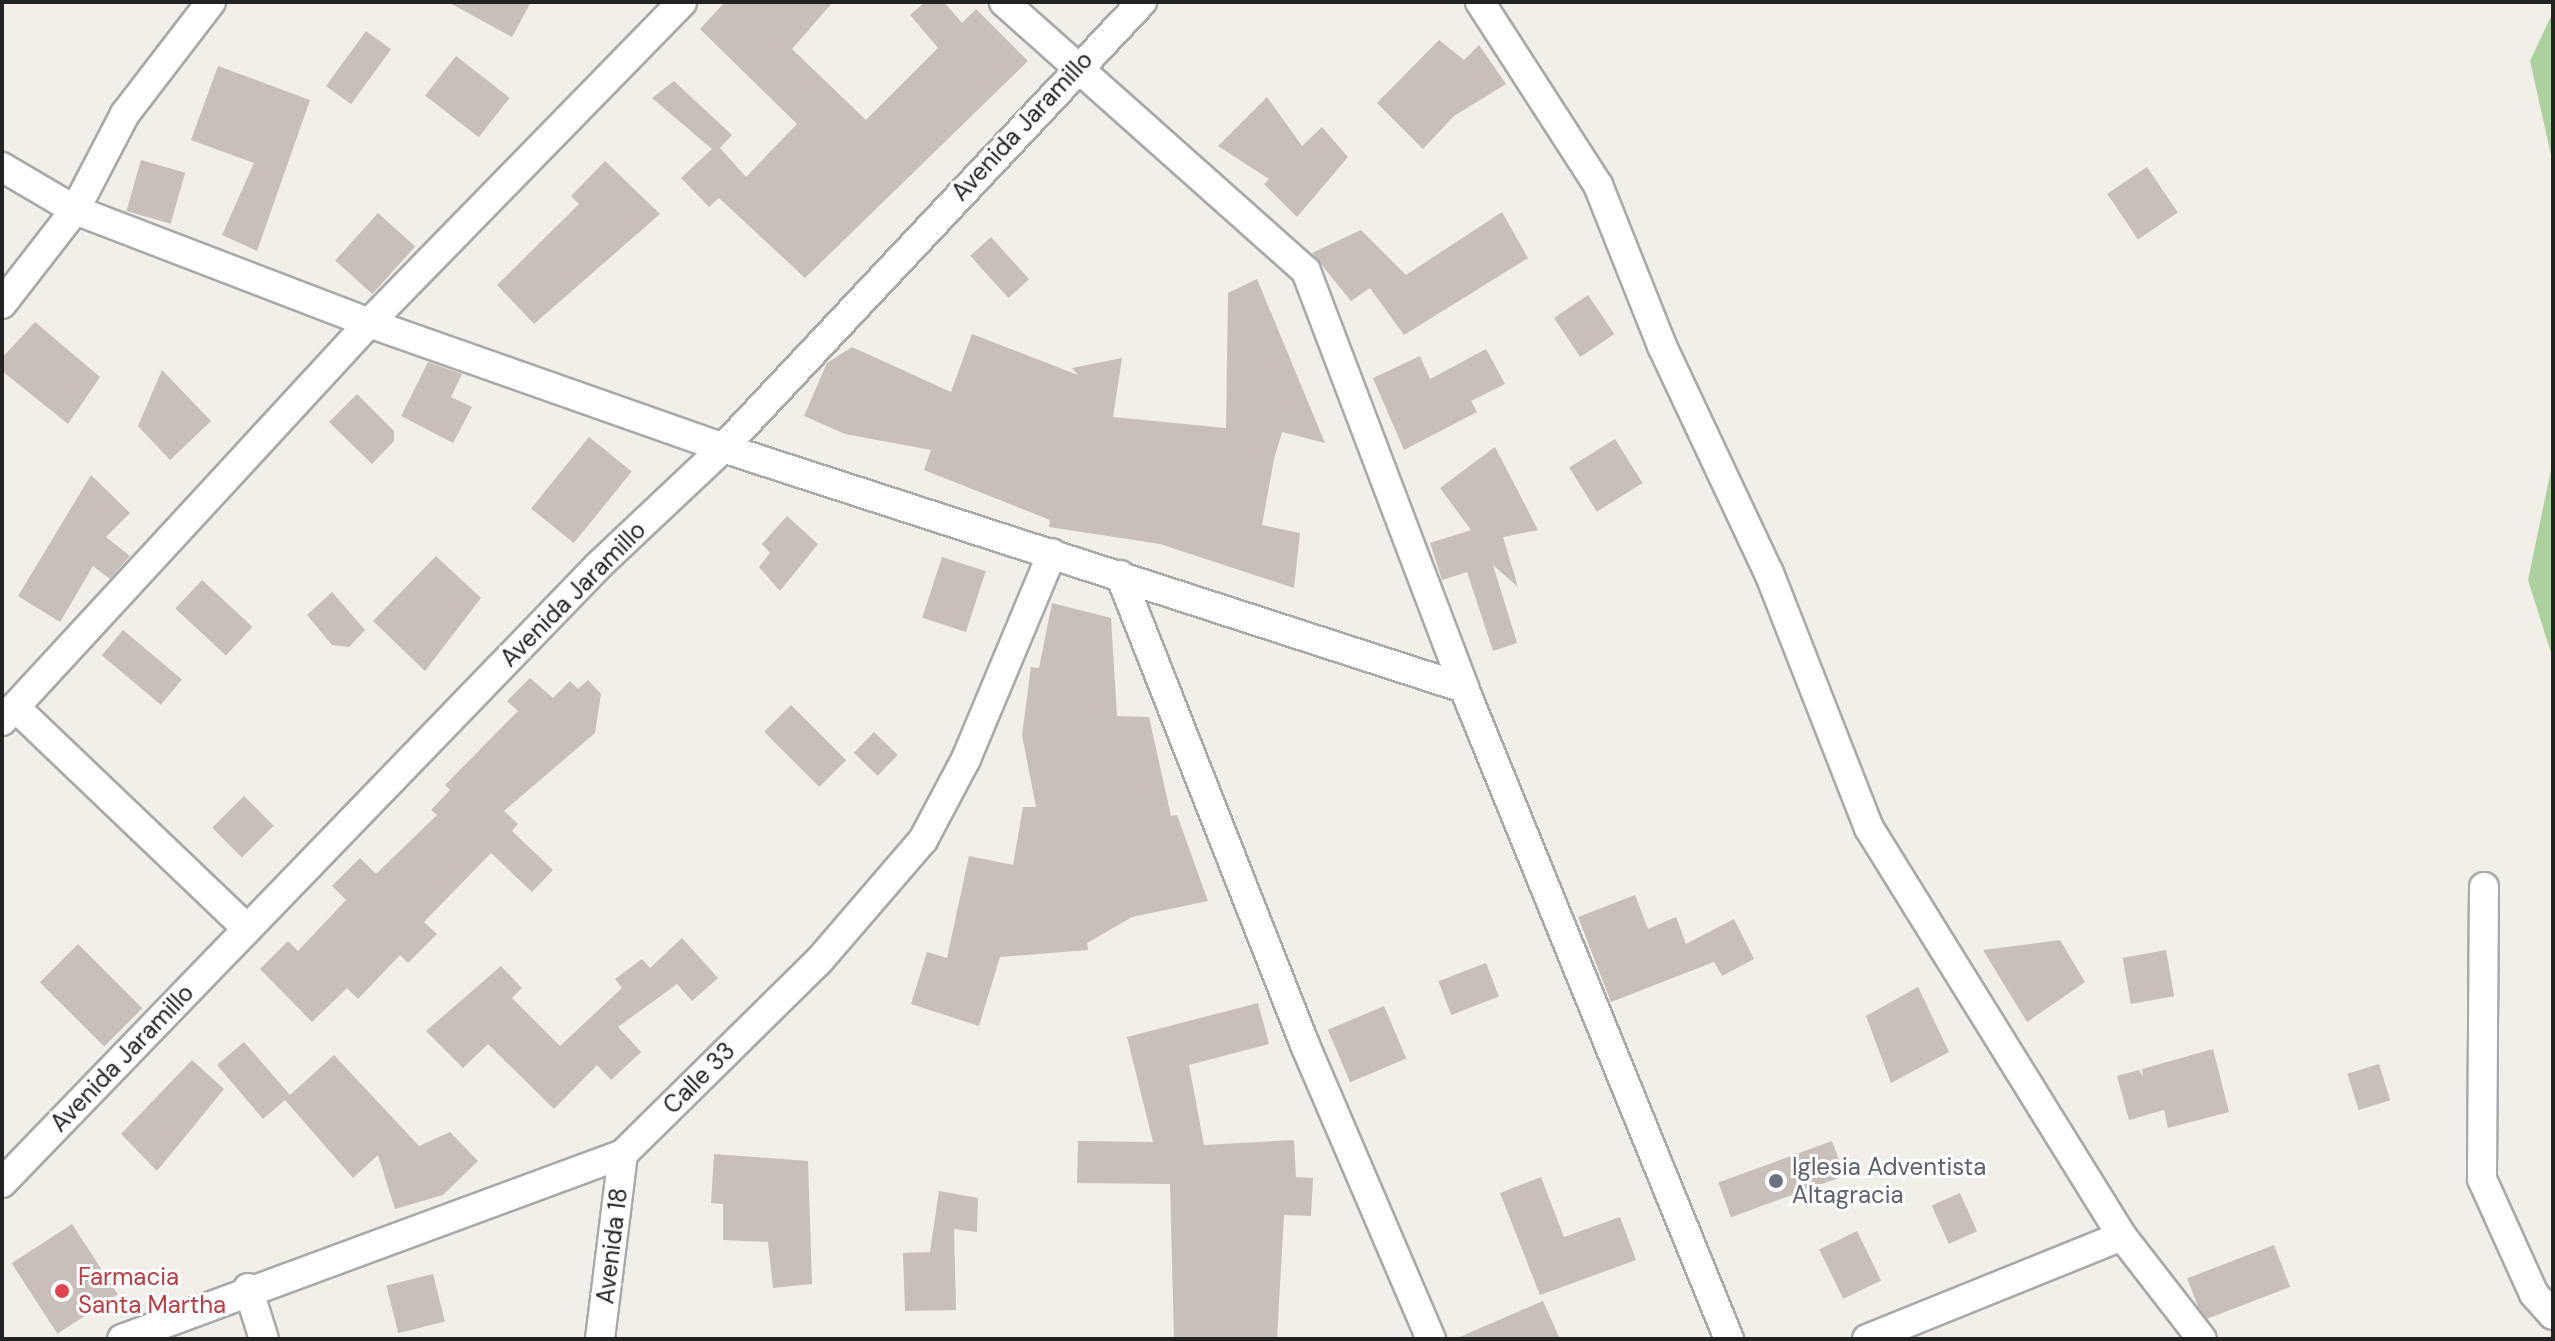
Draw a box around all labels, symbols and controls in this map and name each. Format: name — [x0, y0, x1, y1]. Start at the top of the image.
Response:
street label: Avenida Jaramillo — [945, 45, 1099, 207]
street label: Avenida Jaramillo — [494, 515, 652, 673]
street label: Avenida Jaramillo — [44, 978, 200, 1138]
street label: Calle 33 — [657, 1036, 741, 1120]
place label: Iglesia Adventista Altagracia — [1792, 1153, 1986, 1209]
marker: Iglesia Adventista Altagracia — [1767, 1172, 1785, 1190]
street label: Avenida 18 — [591, 1186, 633, 1306]
place label: Farmacia Santa Martha — [78, 1263, 226, 1319]
marker: Farmacia Santa Martha — [53, 1282, 71, 1300]

